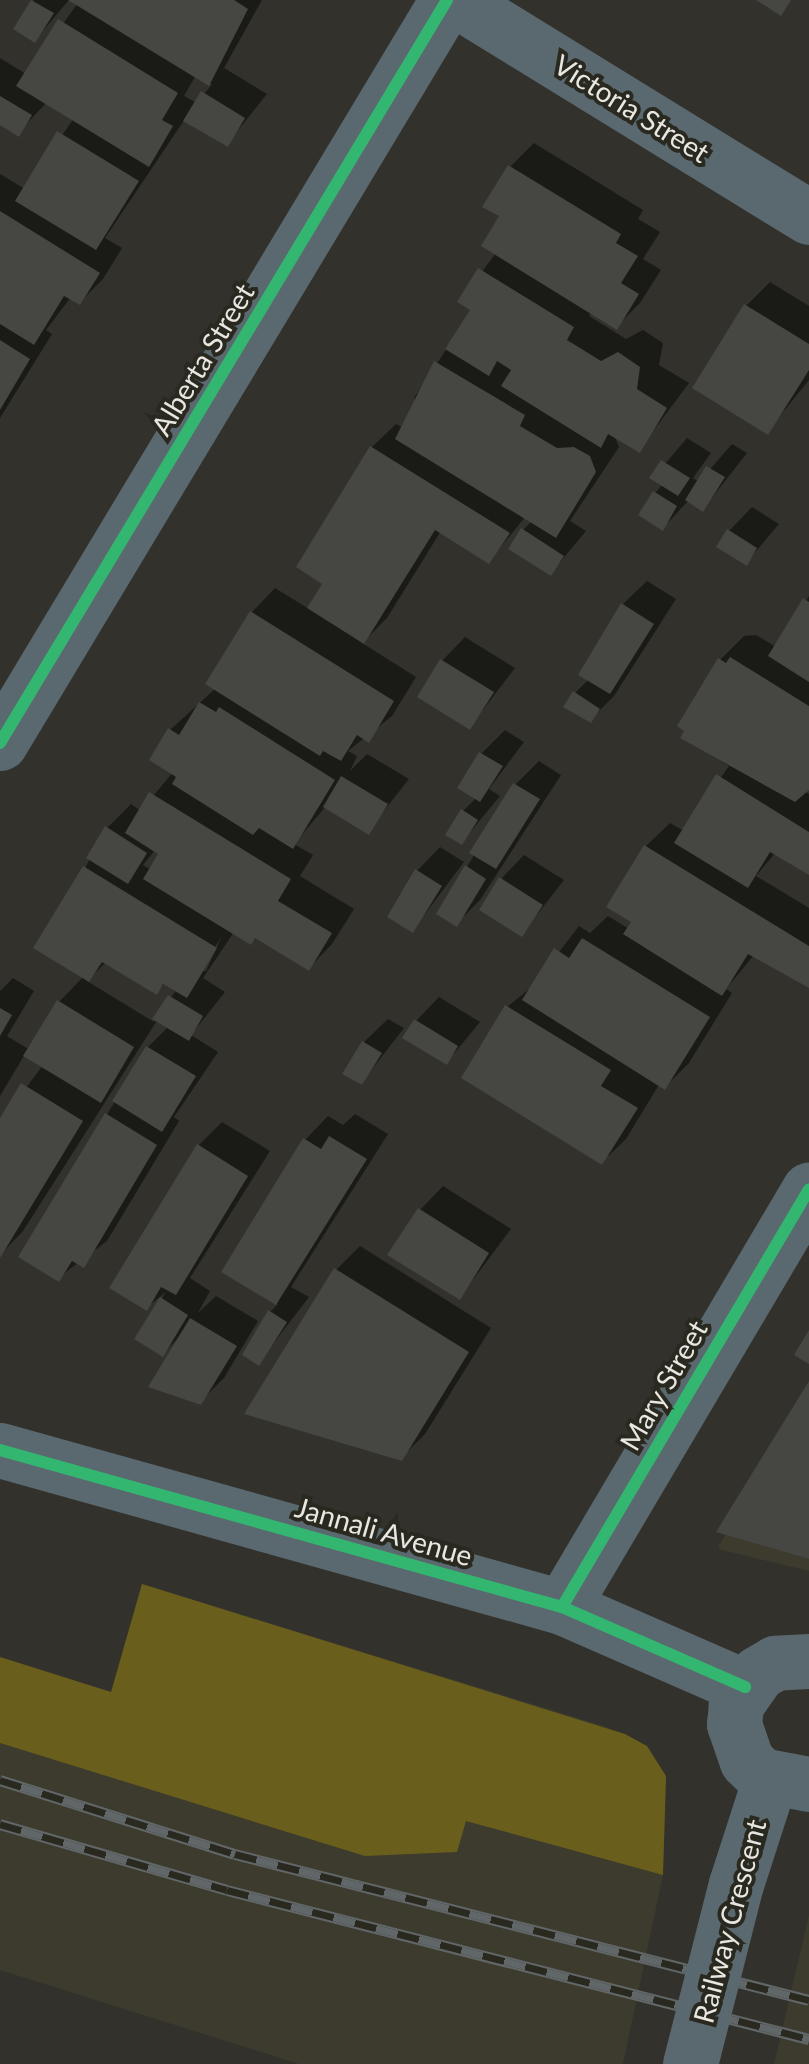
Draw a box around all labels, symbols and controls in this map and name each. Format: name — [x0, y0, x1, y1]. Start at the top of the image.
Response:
street label: Victoria Street — [548, 47, 716, 169]
street label: Alberta Street — [144, 277, 260, 441]
street label: Mary Street — [612, 1314, 714, 1456]
street label: Jannali Avenue — [291, 1490, 477, 1572]
street label: Railway Crescent — [686, 1815, 772, 2027]

